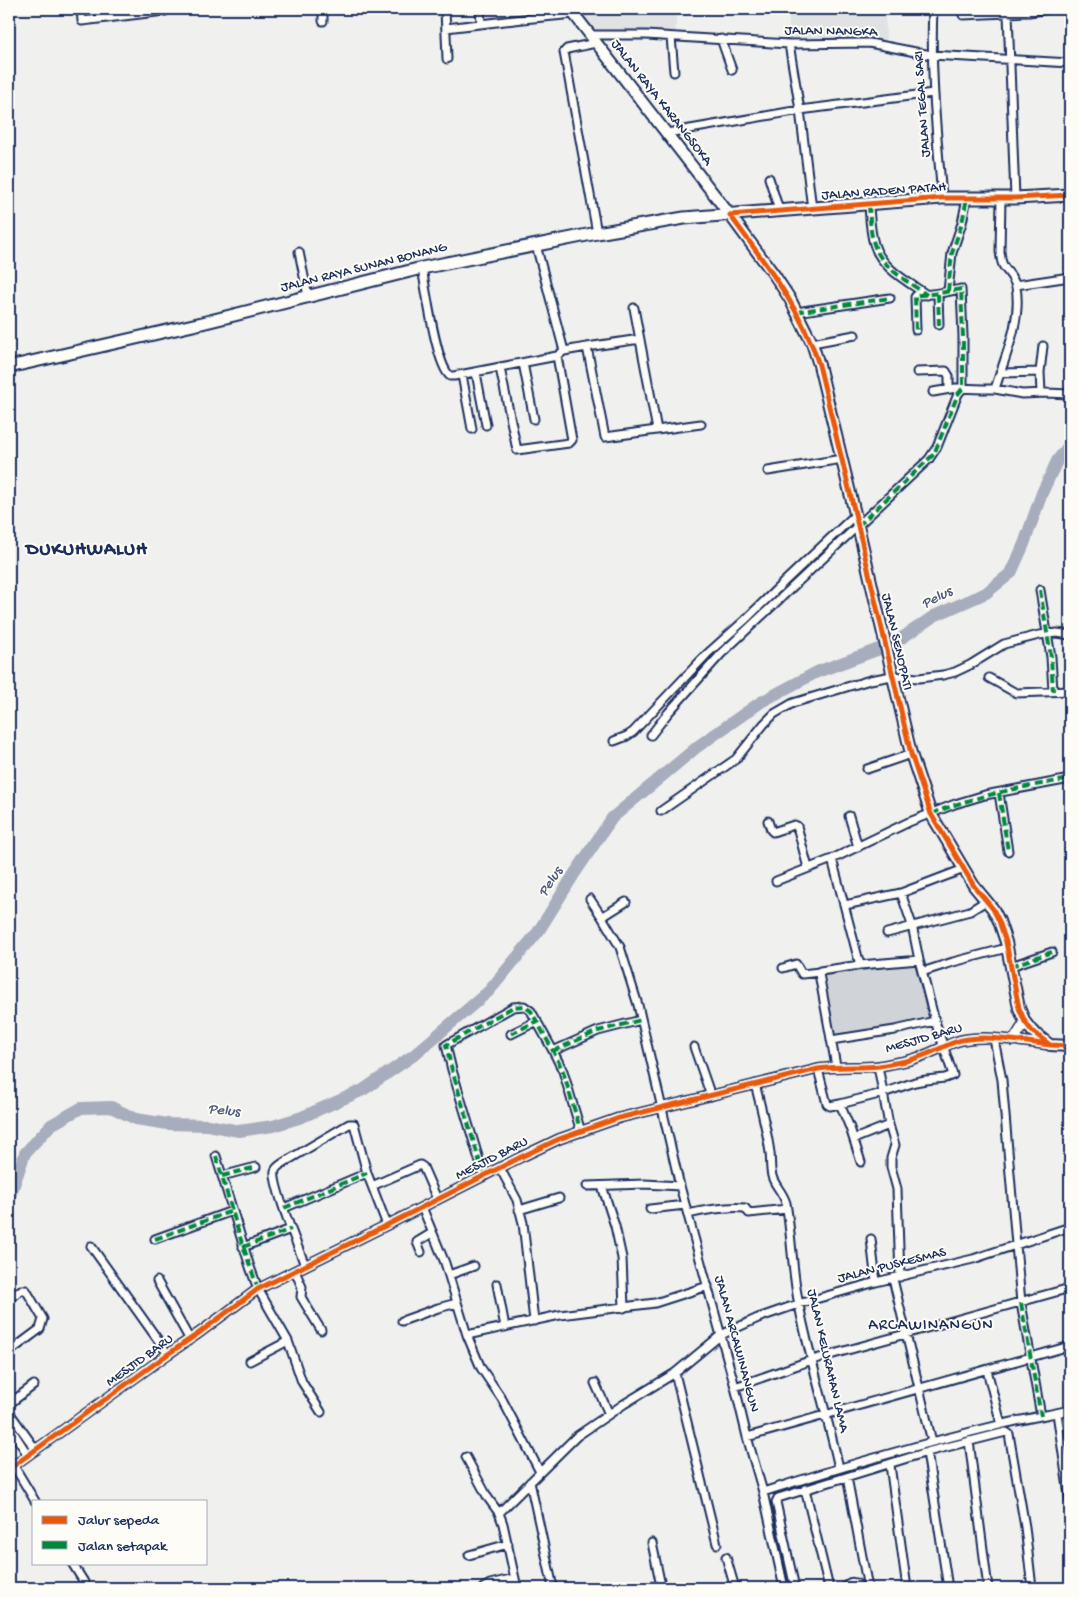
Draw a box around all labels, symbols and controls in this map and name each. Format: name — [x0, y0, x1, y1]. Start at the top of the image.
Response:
street label: JALAN NANGKA — [784, 23, 878, 41]
street label: JALAN RAYA KARANGSOKA — [606, 36, 716, 170]
street label: JALAN TEGAL SARI — [911, 50, 935, 158]
street label: JALAN RADEN PATAH — [821, 179, 948, 205]
street label: JALAN RAYA SUNAN BONANG — [279, 239, 450, 297]
district label: DUKUHWALUH — [24, 539, 148, 562]
water label: Pelus — [919, 582, 957, 613]
street label: JALAN SENOPATI — [877, 592, 915, 692]
water label: Pelus — [535, 862, 568, 900]
street label: MESJID BARU — [884, 1020, 964, 1058]
water label: Pelus — [207, 1100, 242, 1122]
street label: MESJID BARU — [453, 1133, 531, 1185]
street label: JALAN PUSKESMAS — [836, 1244, 948, 1288]
street label: JALAN ARCAWINANGUN — [710, 1274, 762, 1414]
street label: JALAN KELURAHAN LAMA — [802, 1288, 852, 1435]
district label: ARCAWINANGUN — [868, 1317, 994, 1336]
street label: MESJID BARU — [103, 1331, 177, 1391]
legend — [32, 1500, 208, 1564]
text: Jalur sepeda — [78, 1512, 160, 1530]
text: Jalan setapak — [78, 1538, 168, 1556]

